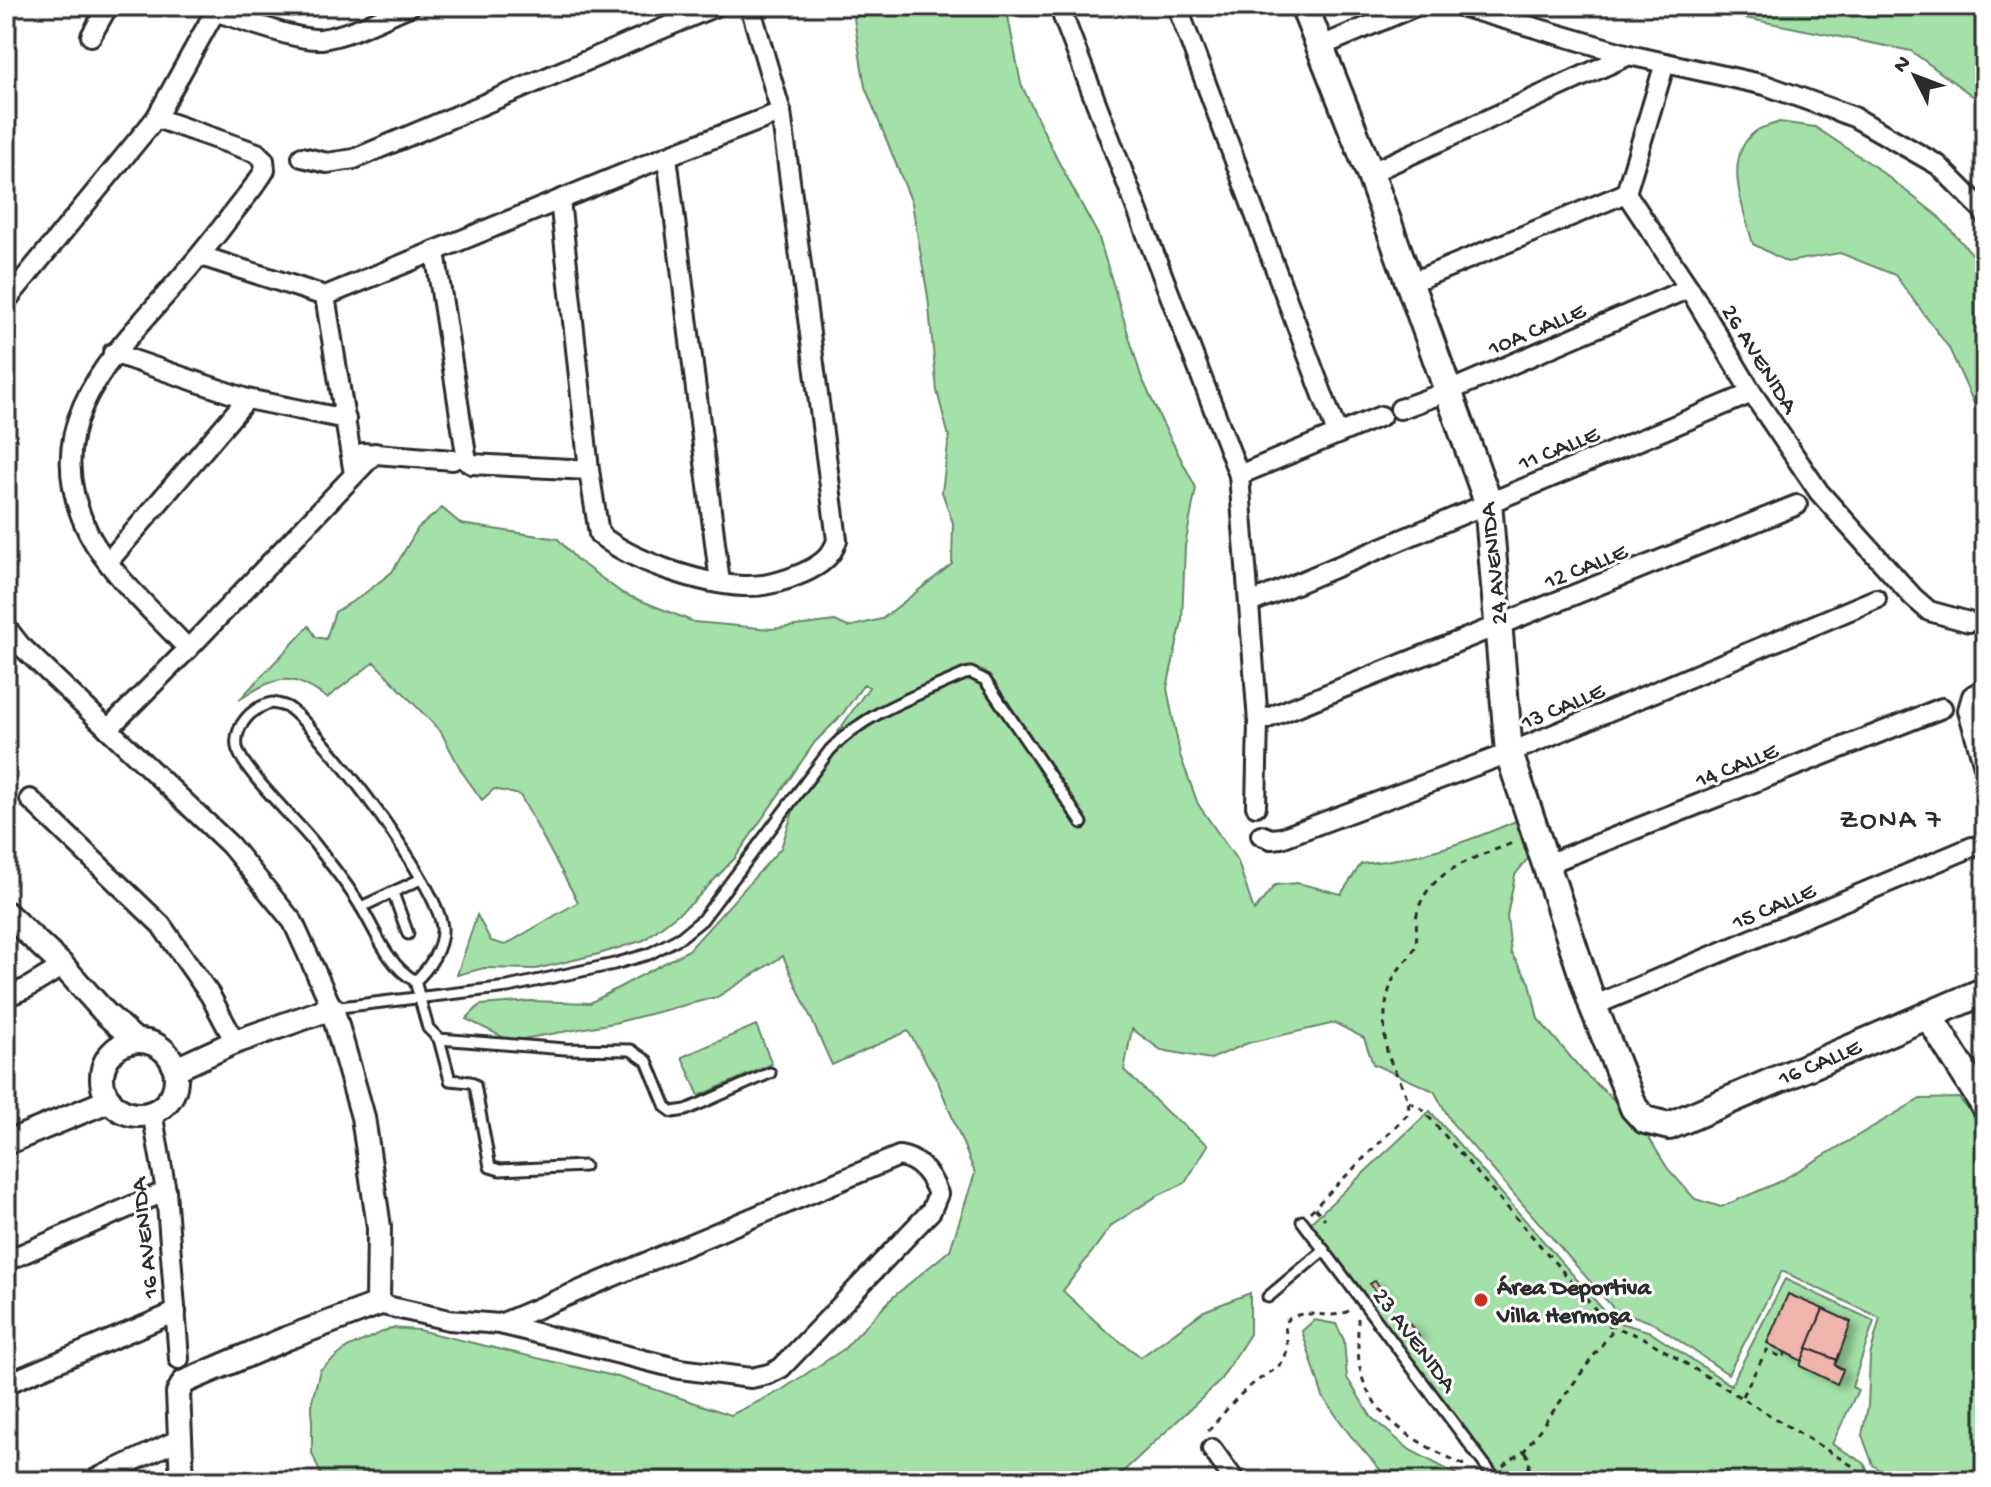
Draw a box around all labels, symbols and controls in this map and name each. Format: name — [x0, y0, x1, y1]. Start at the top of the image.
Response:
north arrow — [1875, 36, 1955, 116]
text: N — [1889, 51, 1918, 79]
street label: 10A CALLE — [1483, 297, 1591, 365]
street label: 26 AVENIDA — [1713, 300, 1804, 421]
street label: 11 CALLE — [1514, 421, 1605, 480]
street label: 24 AVENIDA — [1474, 499, 1516, 626]
street label: 12 CALLE — [1540, 538, 1633, 598]
street label: 13 CALLE — [1516, 677, 1610, 739]
street label: 14 CALLE — [1691, 737, 1784, 797]
district label: ZONA 7 — [1840, 805, 1942, 838]
street label: 15 CALLE — [1727, 877, 1821, 939]
street label: 16 CALLE — [1774, 1033, 1867, 1095]
street label: 16 AVENIDA — [126, 1174, 167, 1300]
place label: Área Deportiva Villa Hermosa — [1496, 1275, 1652, 1332]
street label: 23 AVENIDA — [1364, 1283, 1463, 1401]
marker: Área Deportiva Villa Hermosa — [1472, 1291, 1490, 1309]

